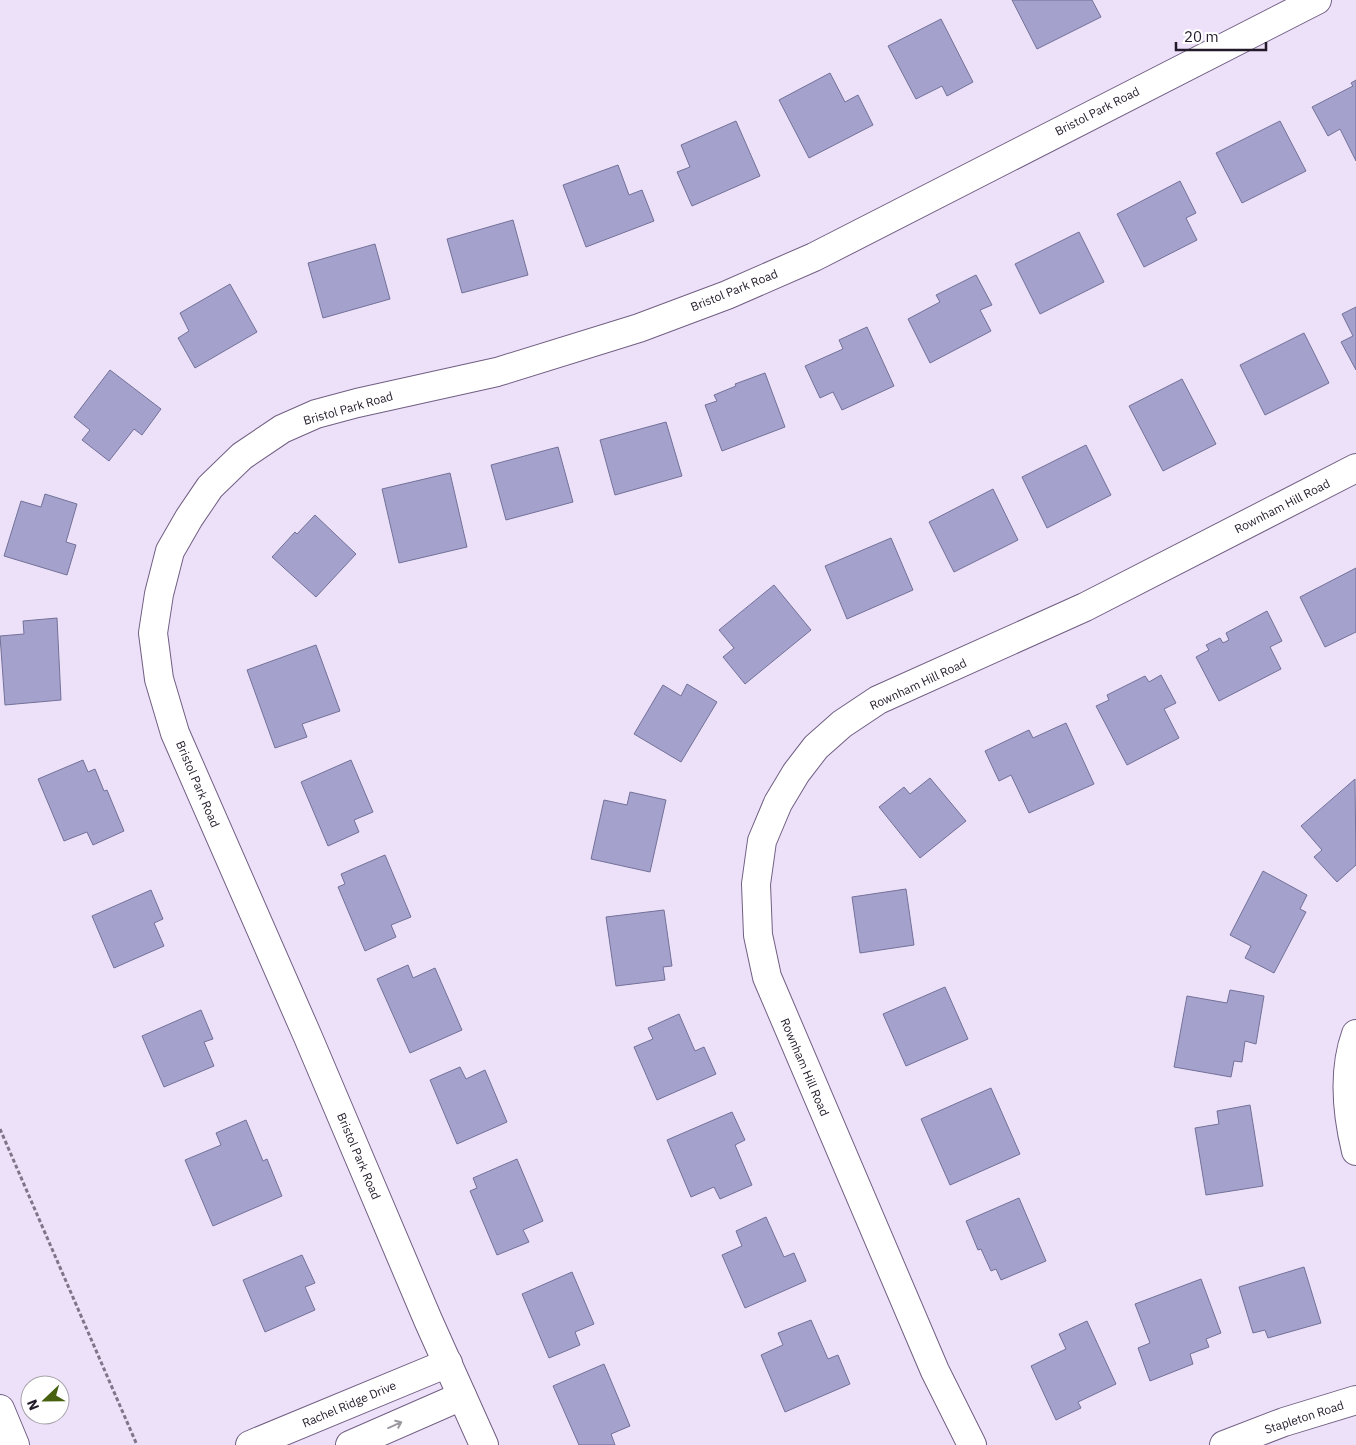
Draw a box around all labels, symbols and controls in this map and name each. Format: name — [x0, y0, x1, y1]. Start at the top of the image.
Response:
scale bar — [1176, 20, 1266, 52]
text: 20 m — [1184, 27, 1219, 46]
street label: Bristol Park Road — [1052, 83, 1142, 139]
street label: Bristol Park Road — [688, 266, 780, 314]
street label: Bristol Park Road — [301, 388, 395, 428]
street label: Rownham Hill Road — [1232, 475, 1332, 537]
street label: Rownham Hill Road — [867, 655, 969, 713]
street label: Bristol Park Road — [173, 738, 223, 830]
street label: Rownham Hill Road — [778, 1016, 832, 1118]
street label: Bristol Park Road — [334, 1110, 384, 1202]
north arrow — [20, 1375, 70, 1425]
street label: Rachel Ridge Drive — [300, 1377, 399, 1431]
text: N — [23, 1397, 43, 1413]
street label: Stapleton Road — [1262, 1397, 1346, 1437]
one-way arrow — [387, 1420, 402, 1430]

